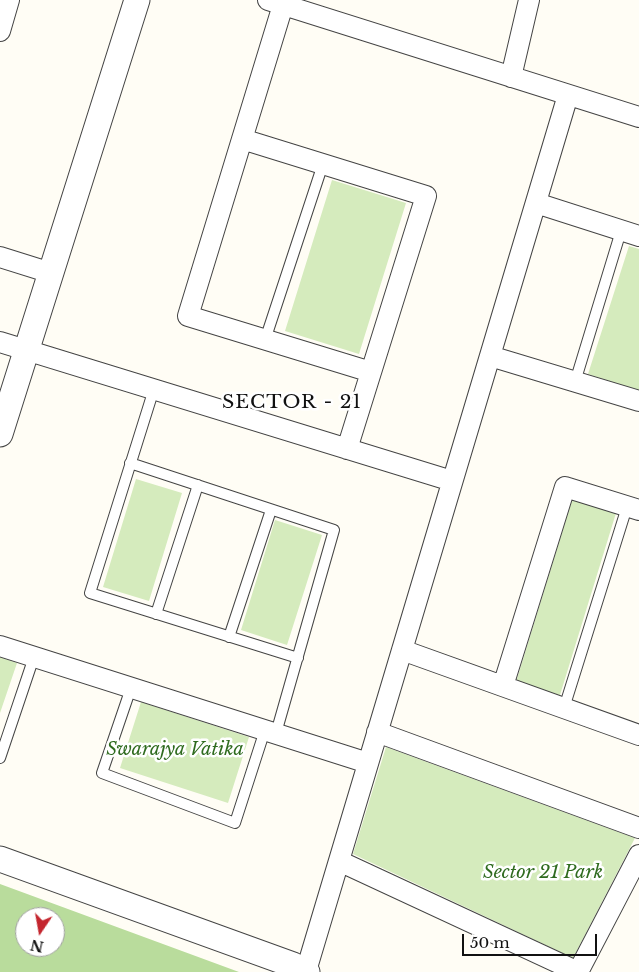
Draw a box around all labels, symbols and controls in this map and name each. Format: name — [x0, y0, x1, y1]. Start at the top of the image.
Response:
district label: SECTOR - 21 — [221, 392, 363, 414]
park label: Swarajya Vatika — [106, 739, 244, 761]
park label: Sector 21 Park — [483, 862, 603, 884]
north arrow — [15, 907, 65, 957]
scale bar — [464, 924, 599, 956]
text: 50 m — [470, 933, 510, 952]
text: N — [29, 936, 45, 956]

